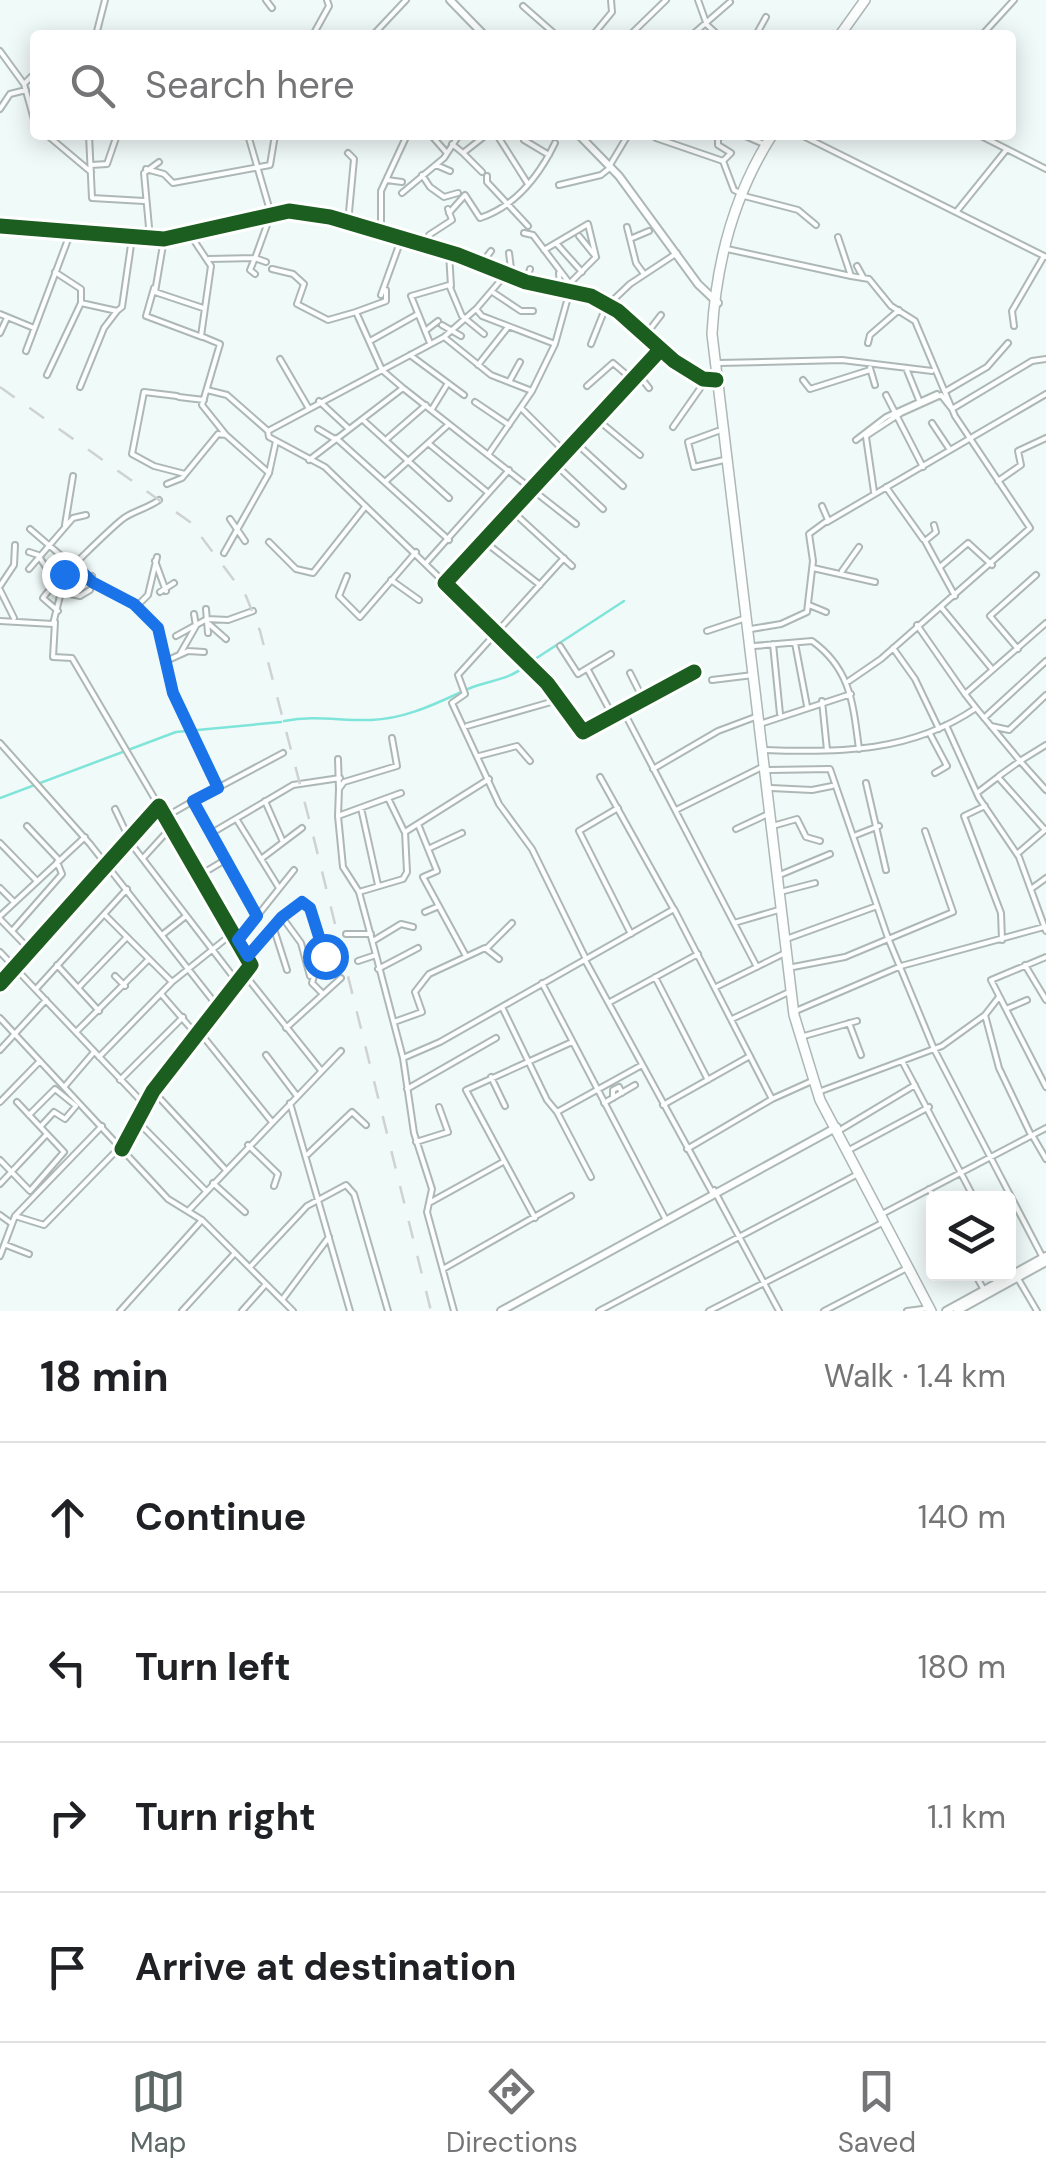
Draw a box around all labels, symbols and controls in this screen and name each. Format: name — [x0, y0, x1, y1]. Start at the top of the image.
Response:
search box — [30, 30, 1016, 140]
icon: search — [65, 58, 120, 113]
text: Search here — [145, 60, 355, 110]
route end — [42, 552, 88, 598]
route start — [303, 934, 349, 980]
map controls — [926, 1191, 1016, 1281]
button: layers — [926, 1191, 1016, 1281]
text: 18 min — [40, 1349, 169, 1404]
text: Walk · 1.4 km — [824, 1355, 1006, 1397]
icon: ahead — [40, 1490, 95, 1545]
text: Continue — [135, 1492, 306, 1542]
text: 140 m — [918, 1496, 1006, 1538]
icon: left — [40, 1640, 95, 1695]
text: Turn left — [135, 1642, 291, 1692]
text: 180 m — [918, 1646, 1006, 1688]
icon: right — [40, 1790, 95, 1845]
text: Turn right — [135, 1792, 316, 1842]
text: 1.1 km — [927, 1796, 1006, 1838]
icon: arrive — [40, 1940, 95, 1995]
text: Arrive at destination — [135, 1942, 517, 1992]
tab: Map — [130, 2064, 186, 2161]
tab: Directions — [446, 2064, 578, 2161]
tab: Saved — [838, 2064, 916, 2161]

